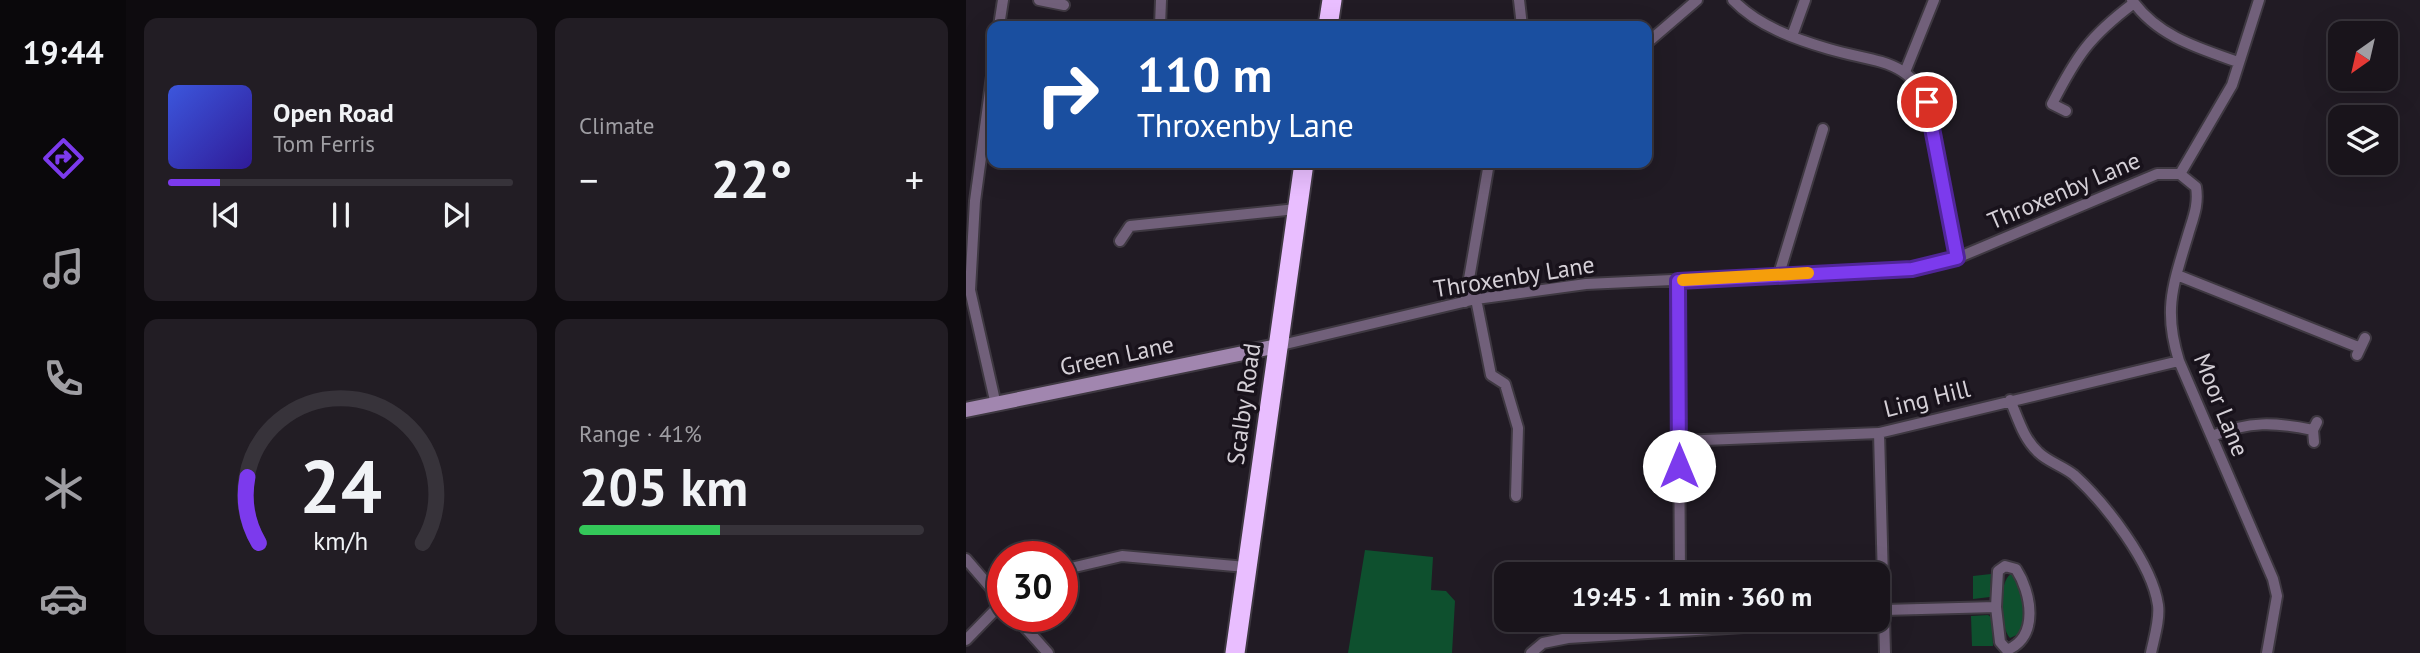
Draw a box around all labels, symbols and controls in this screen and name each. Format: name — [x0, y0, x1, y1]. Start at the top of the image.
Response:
north arrow — [2328, 21, 2398, 91]
map controls — [2328, 21, 2398, 175]
text: 19:44 — [22, 31, 104, 73]
text: 110 m — [1137, 42, 1272, 106]
icon: right — [1022, 49, 1113, 140]
pin — [1897, 72, 1957, 132]
icon: arrive — [1908, 83, 1946, 121]
text: Open Road — [273, 96, 394, 129]
text: Throxenby Lane — [1137, 104, 1354, 146]
button: layers — [2328, 105, 2398, 175]
text: Climate — [579, 111, 654, 140]
text: Tom Ferris — [273, 129, 375, 158]
icon: directions — [39, 134, 88, 183]
text: 22° — [711, 145, 792, 212]
street label: Throxenby Lane — [1983, 145, 2145, 237]
text: − — [579, 155, 598, 204]
text: + — [905, 155, 924, 204]
icon: previous — [207, 196, 245, 234]
icon: pause — [322, 196, 360, 234]
icon: next — [437, 196, 475, 234]
icon: music — [39, 244, 88, 293]
street label: Throxenby Lane — [1431, 248, 1597, 305]
street label: Green Lane — [1057, 328, 1177, 383]
street label: Scalby Road — [1220, 341, 1267, 467]
street label: Moor Lane — [2187, 349, 2256, 461]
icon: phone — [39, 354, 88, 403]
street label: Ling Hill — [1881, 373, 1973, 424]
text: Range · 41% — [579, 419, 702, 448]
position arrow — [1642, 429, 1716, 503]
text: 24 — [299, 439, 382, 533]
text: 205 km — [579, 453, 748, 520]
icon: climate — [39, 464, 88, 513]
text: km/h — [313, 525, 368, 557]
speed limit sign: 30 — [987, 541, 1078, 632]
icon: car — [39, 574, 88, 623]
text: 19:45 · 1 min · 360 m — [1572, 580, 1812, 613]

